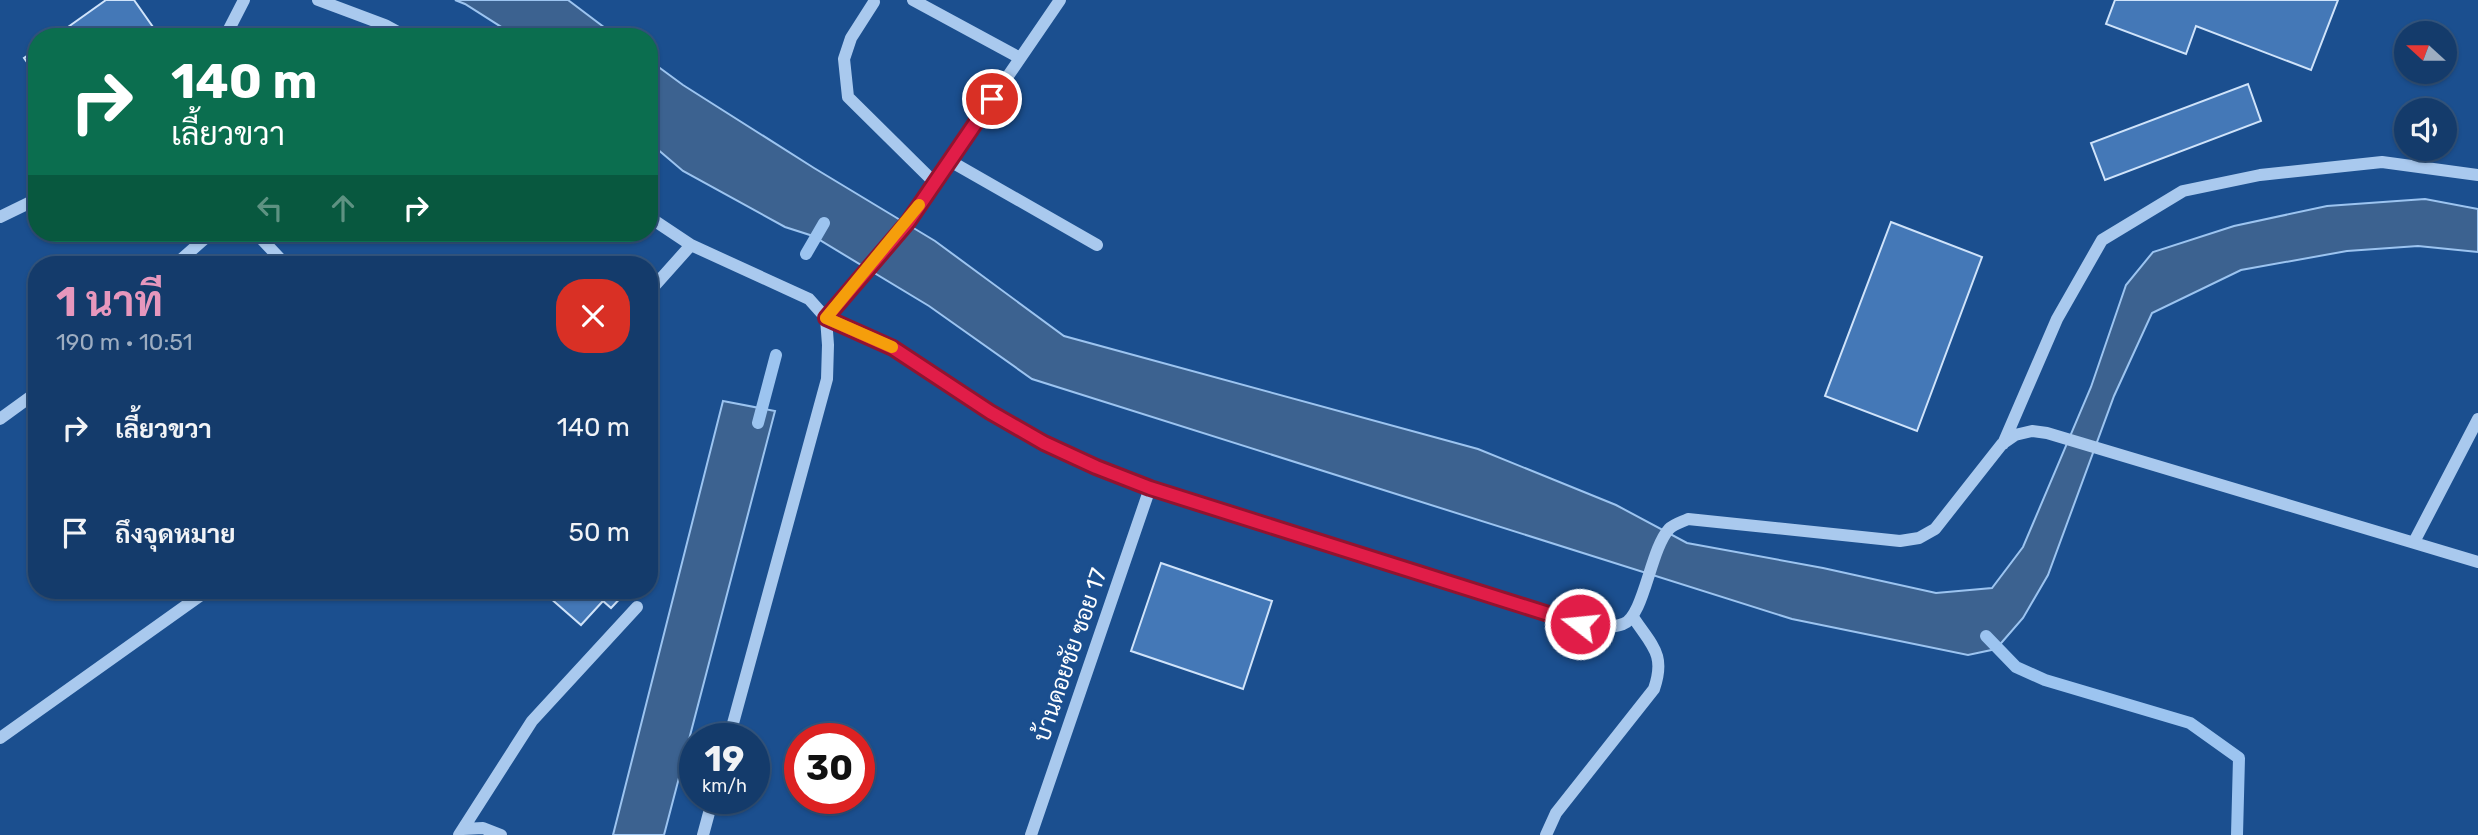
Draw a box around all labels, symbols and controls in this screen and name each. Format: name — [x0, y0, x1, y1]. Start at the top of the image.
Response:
north arrow — [2394, 21, 2457, 84]
map controls — [2394, 21, 2457, 161]
text: 140 m — [171, 52, 317, 110]
icon: right — [56, 56, 147, 147]
pin — [962, 69, 1022, 129]
icon: arrive — [973, 80, 1011, 118]
button: sound — [2394, 98, 2457, 161]
text: เลี้ยวขวา — [171, 115, 285, 153]
icon: left — [251, 189, 289, 227]
icon: ahead — [324, 189, 362, 227]
icon: right — [397, 189, 435, 227]
text: 1 นาที — [56, 277, 163, 327]
button: close — [556, 279, 630, 353]
text: 190 m · 10:51 — [56, 328, 193, 356]
icon: right — [56, 409, 94, 447]
text: 140 m — [557, 412, 630, 443]
text: เลี้ยวขวา — [115, 414, 212, 445]
icon: arrive — [56, 514, 94, 552]
text: 50 m — [569, 517, 630, 548]
text: ถึงจุดหมาย — [115, 519, 236, 550]
street label: บ้านดอยชัย ซอย 17 — [1026, 564, 1113, 745]
position arrow — [1543, 587, 1617, 661]
speed limit sign: 30 — [784, 723, 875, 814]
text: 19 — [705, 738, 744, 780]
text: km/h — [702, 775, 747, 797]

